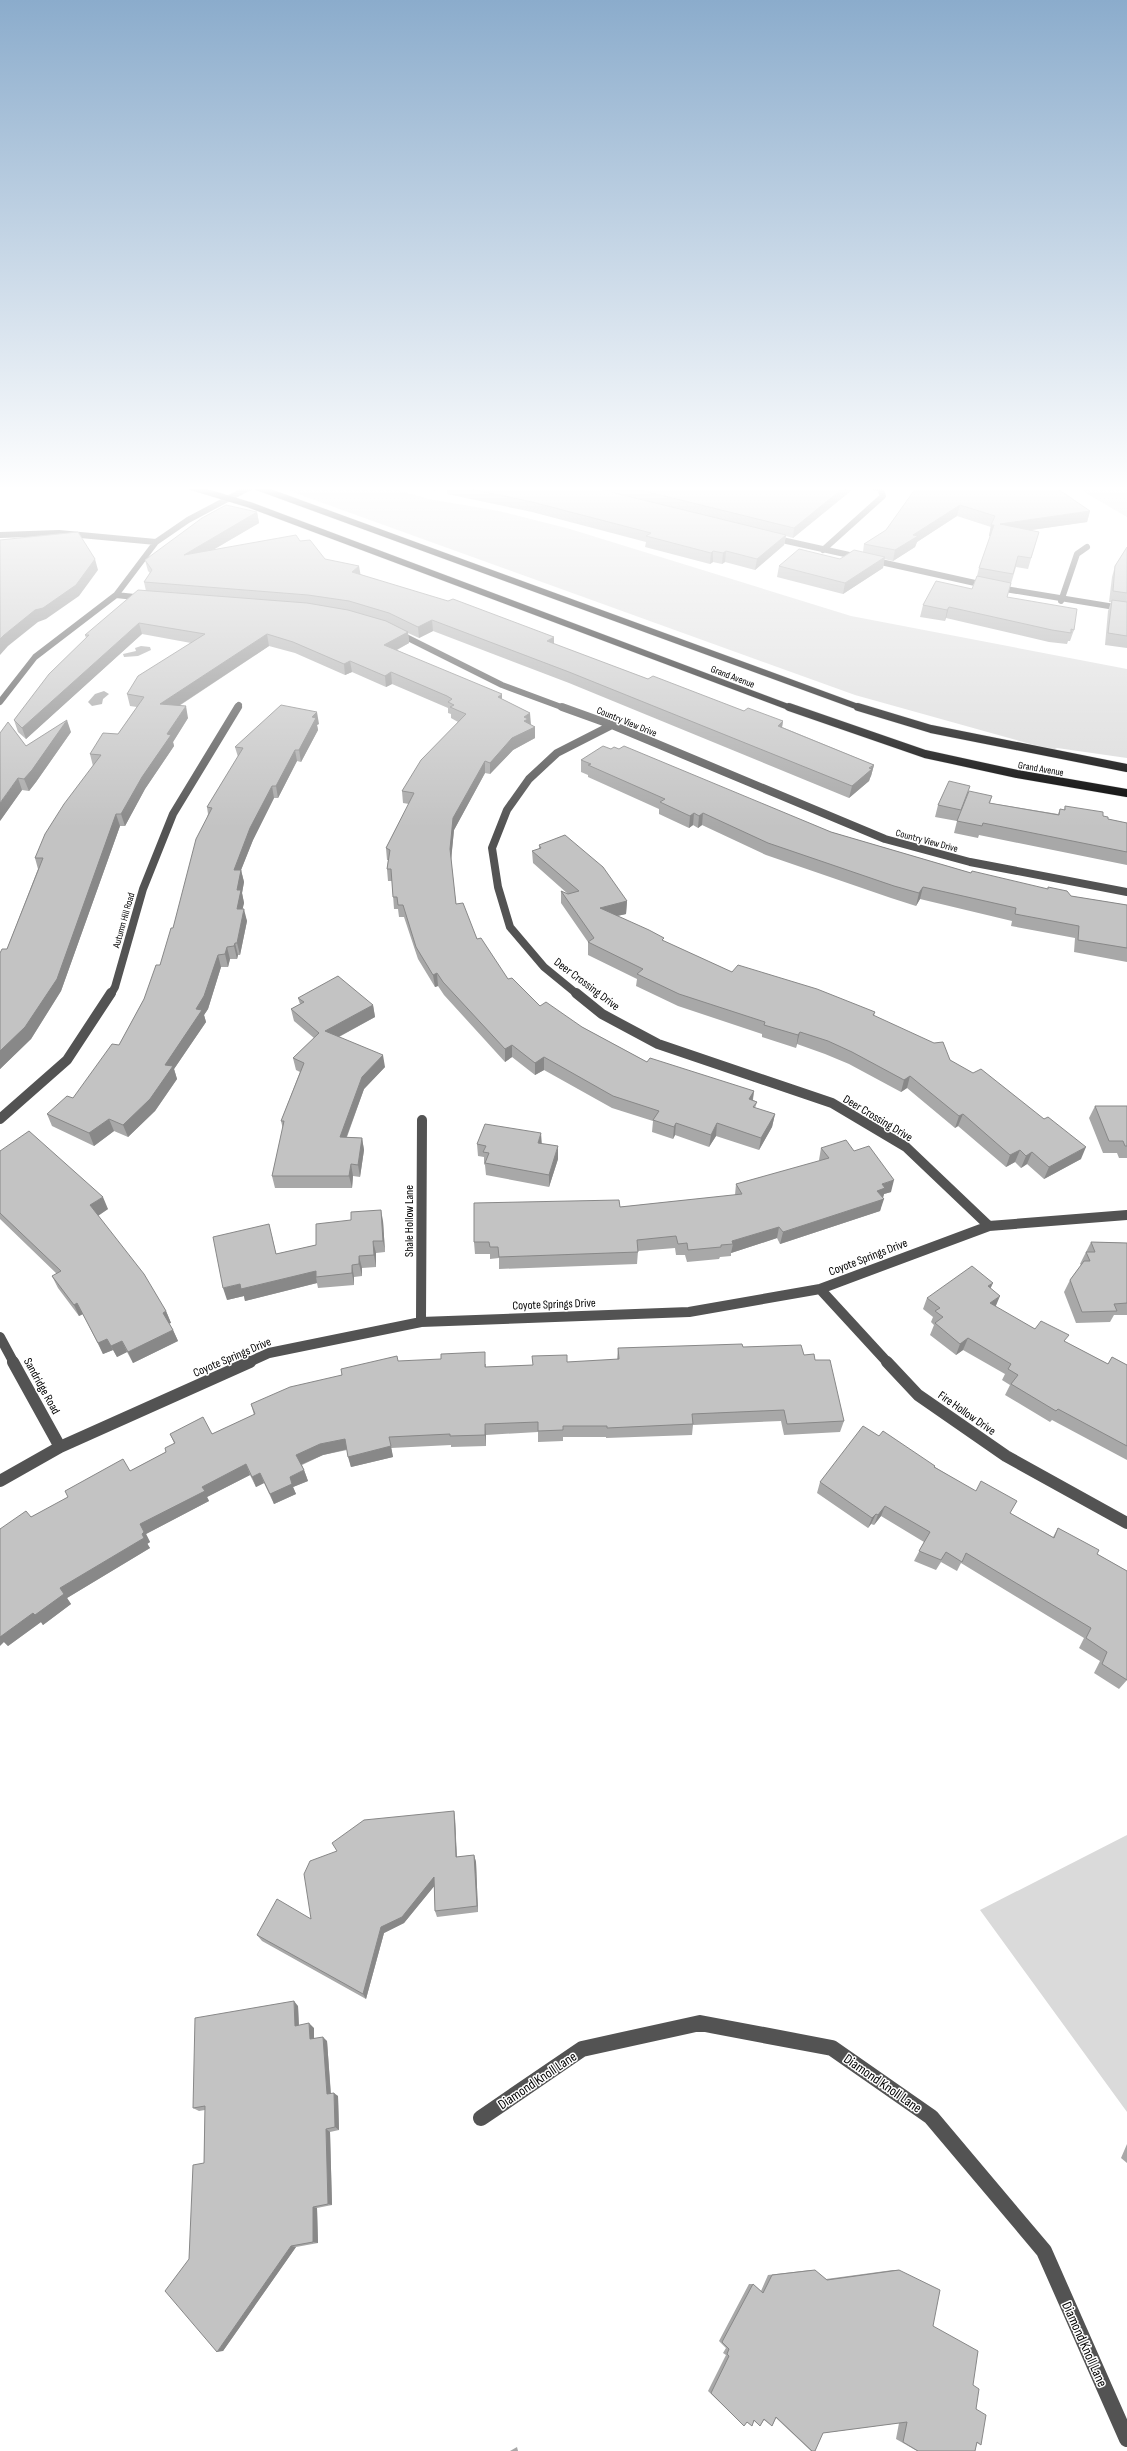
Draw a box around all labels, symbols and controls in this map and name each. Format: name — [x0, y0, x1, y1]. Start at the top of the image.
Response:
street label: Grand Avenue — [709, 663, 756, 691]
street label: Country View Drive — [595, 704, 658, 739]
street label: Grand Avenue — [1017, 759, 1065, 779]
street label: Country View Drive — [894, 827, 959, 855]
street label: Autumn Hill Road — [110, 891, 138, 950]
street label: Deer Crossing Drive — [551, 955, 623, 1014]
street label: Deer Crossing Drive — [840, 1092, 915, 1145]
street label: Shale Hollow Lane — [402, 1185, 417, 1257]
street label: Coyote Springs Drive — [827, 1235, 910, 1279]
street label: Coyote Springs Drive — [512, 1296, 596, 1313]
street label: Coyote Springs Drive — [191, 1334, 274, 1381]
street label: Sandridge Road — [20, 1355, 63, 1417]
street label: Fire Hollow Drive — [935, 1388, 999, 1439]
street label: Diamond Knoll Lane — [495, 2048, 580, 2113]
street label: Diamond Knoll Lane — [840, 2050, 925, 2117]
street label: Diamond Knoll Lane — [1058, 2299, 1111, 2389]

